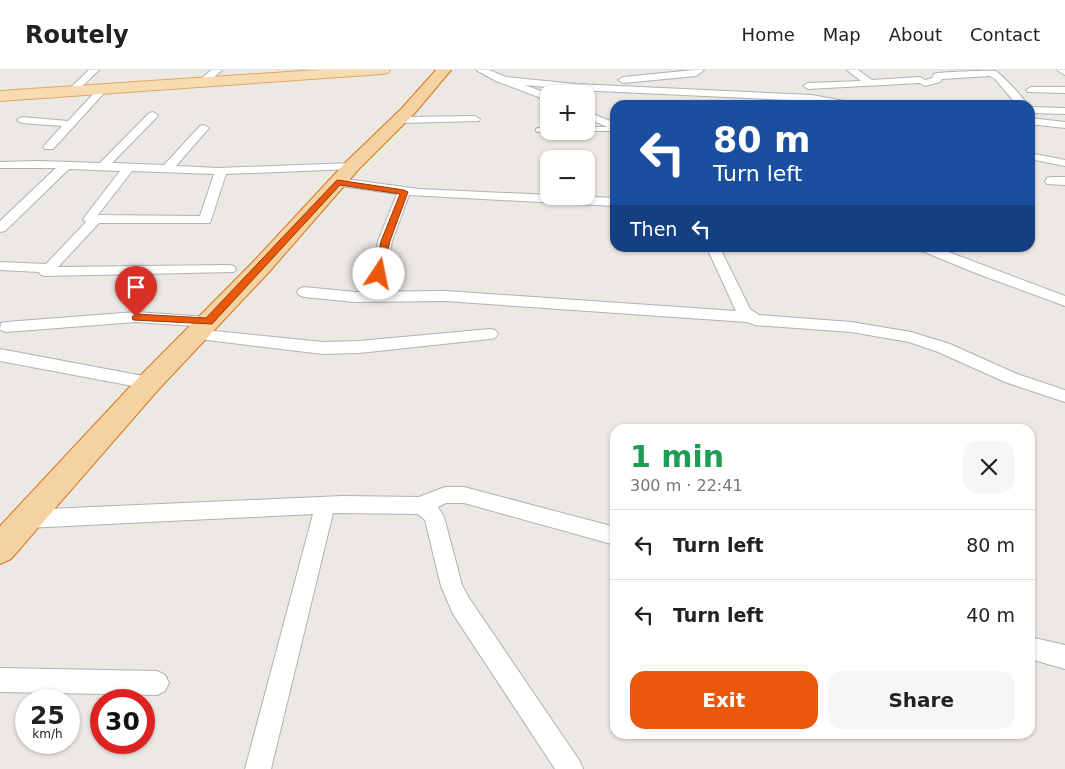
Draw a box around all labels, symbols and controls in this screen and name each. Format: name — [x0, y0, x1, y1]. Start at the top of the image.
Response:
text: Routely — [25, 21, 129, 49]
text: Home — [742, 24, 795, 45]
text: Map — [823, 24, 861, 45]
text: About — [889, 24, 942, 45]
text: Contact — [970, 24, 1040, 45]
map controls — [540, 85, 595, 205]
button: + — [540, 85, 595, 140]
icon: left — [630, 120, 695, 185]
text: 80 m — [713, 120, 810, 160]
button: − — [540, 150, 595, 205]
text: Turn left — [713, 161, 802, 186]
icon: left — [687, 215, 715, 243]
text: Then — [630, 218, 677, 240]
position arrow — [352, 247, 404, 299]
pin — [115, 266, 157, 317]
icon: arrive — [122, 273, 150, 301]
text: 1 min — [630, 439, 724, 474]
button: close — [963, 441, 1015, 493]
text: 300 m · 22:41 — [630, 476, 743, 495]
icon: left — [630, 531, 658, 559]
text: Turn left — [673, 534, 764, 556]
text: 80 m — [966, 534, 1015, 556]
icon: left — [630, 601, 658, 629]
text: Turn left — [673, 604, 764, 626]
text: 40 m — [966, 604, 1015, 626]
button: Exit — [630, 671, 818, 729]
button: Share — [828, 671, 1015, 729]
speed limit sign: 30 — [90, 689, 155, 754]
text: 25 — [30, 701, 65, 730]
text: km/h — [32, 727, 63, 741]

